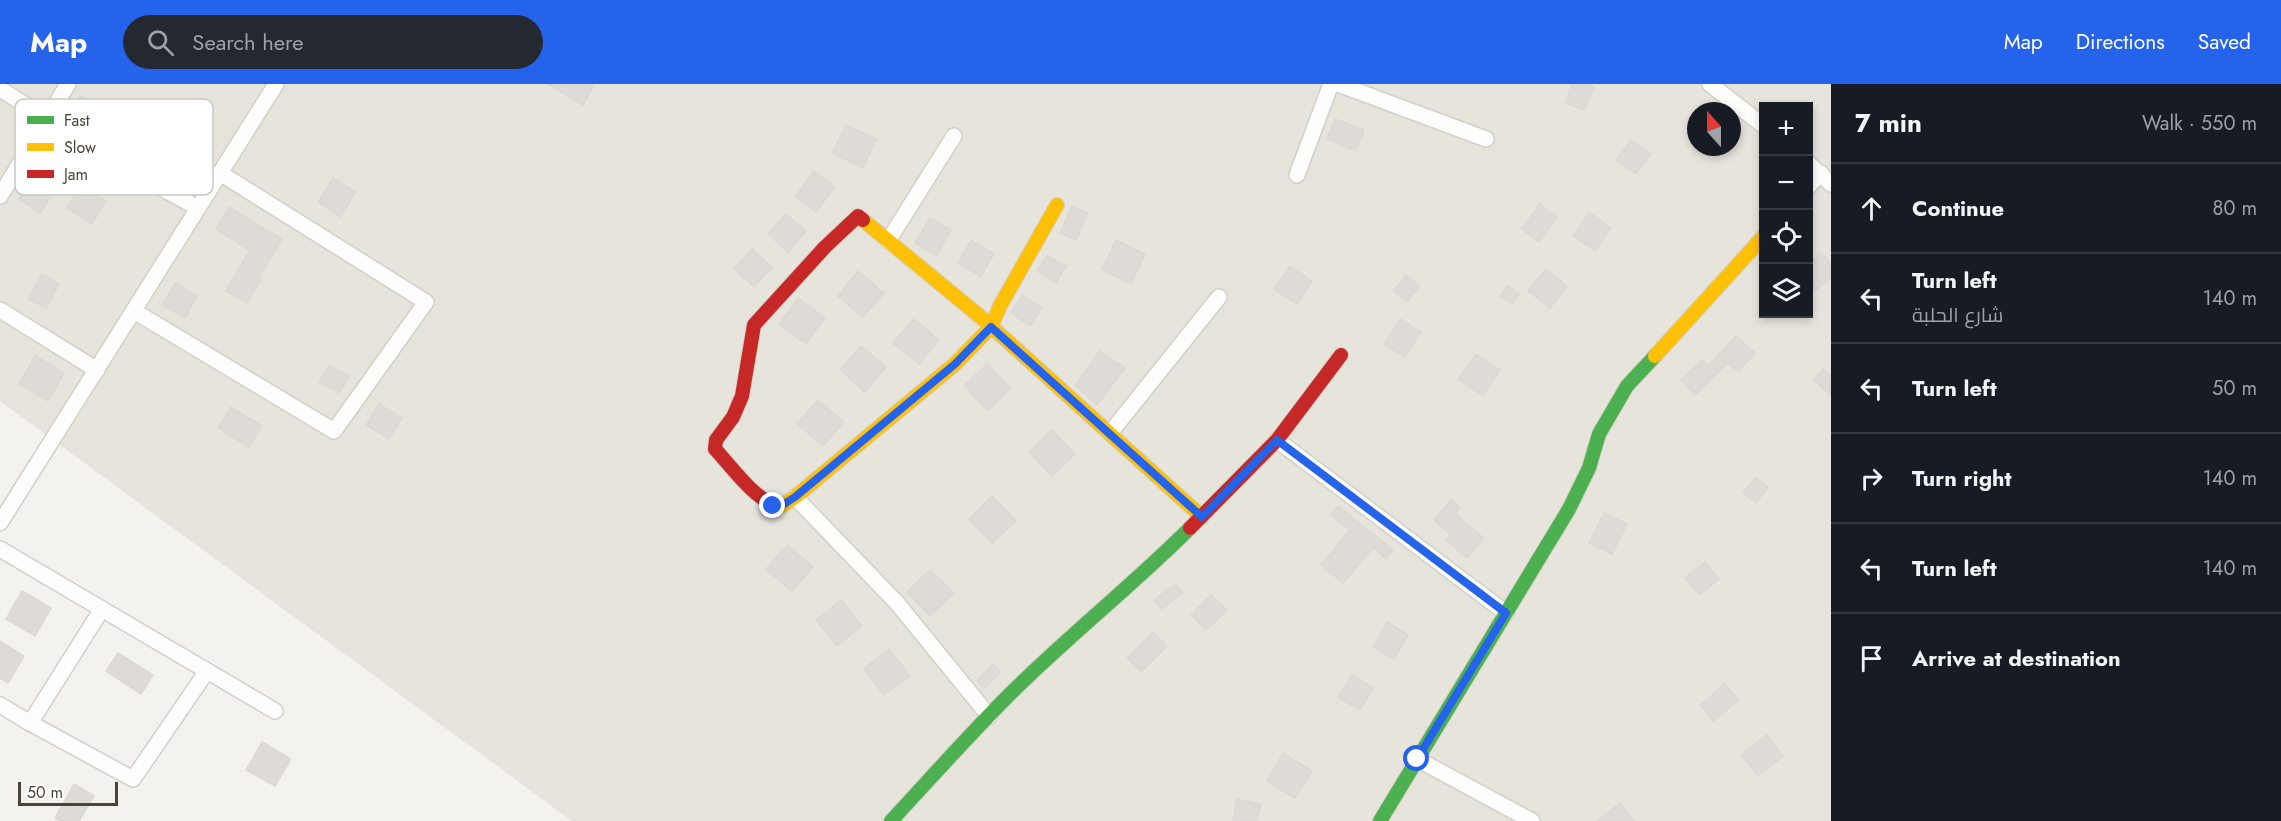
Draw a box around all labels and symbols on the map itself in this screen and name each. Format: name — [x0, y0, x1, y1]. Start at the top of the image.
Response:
legend — [15, 99, 213, 195]
north arrow — [1687, 102, 1741, 156]
text: Fast — [64, 109, 90, 132]
text: Slow — [64, 136, 96, 159]
text: Jam — [62, 163, 88, 186]
route end — [759, 492, 785, 518]
route start — [1403, 745, 1429, 771]
scale bar — [18, 779, 118, 806]

